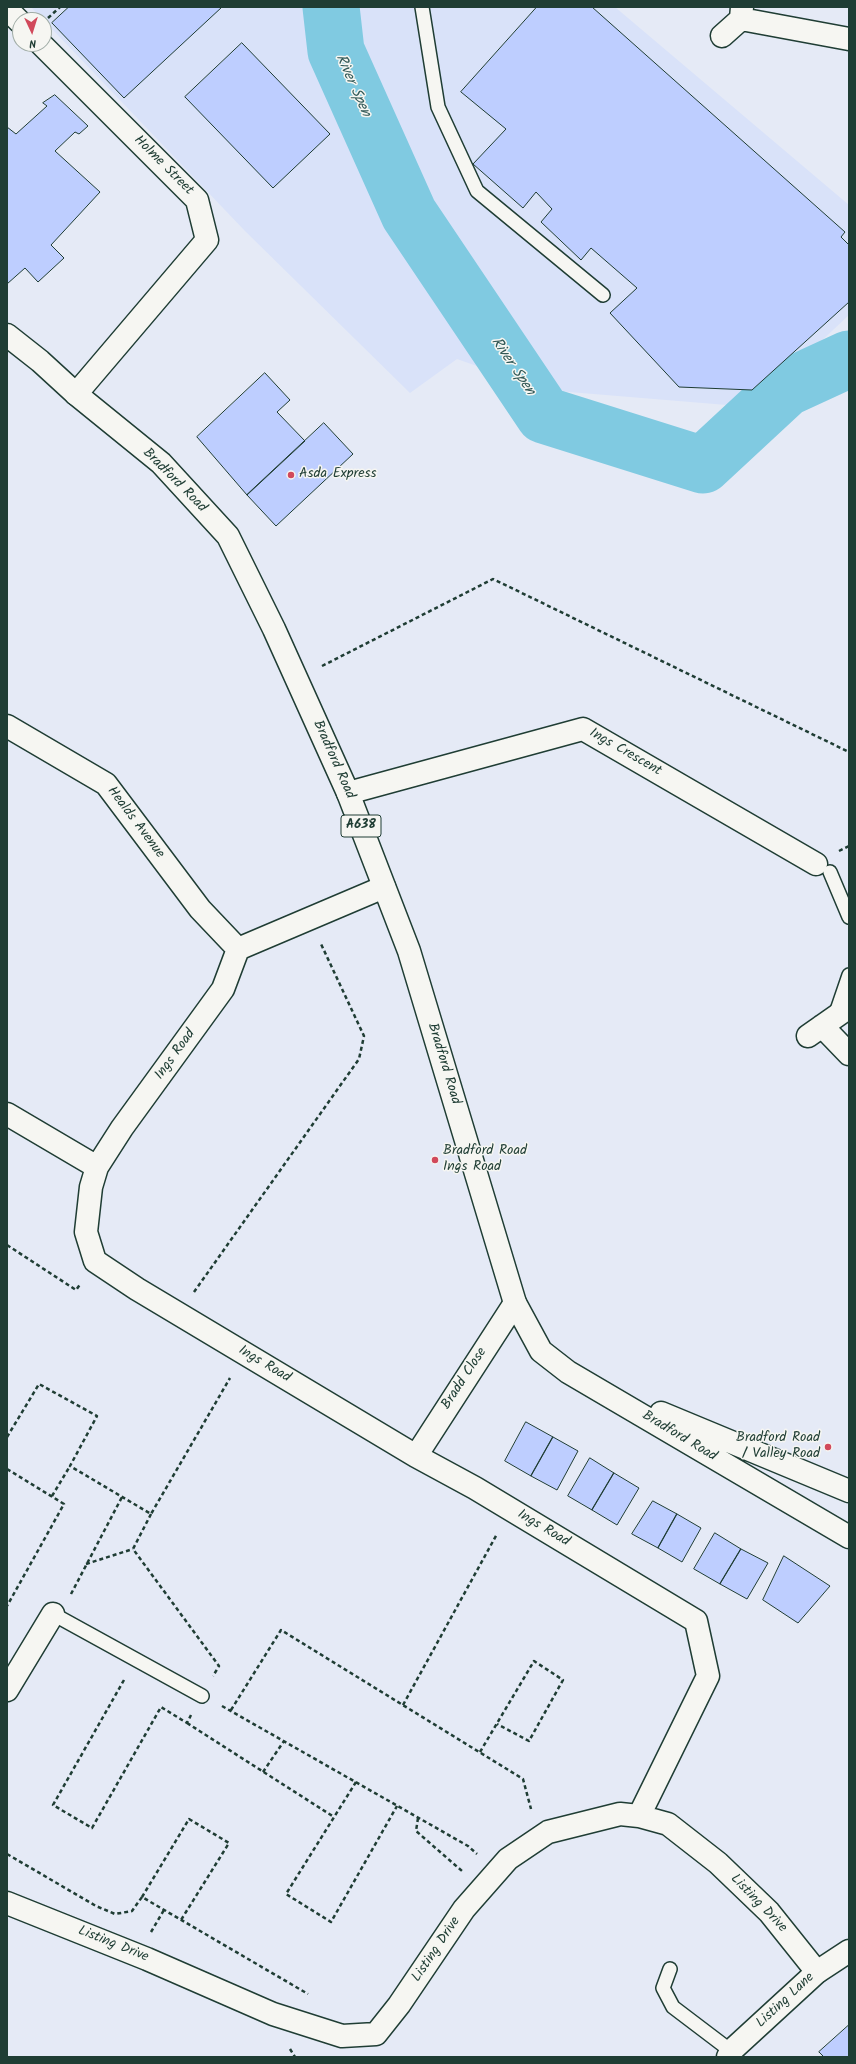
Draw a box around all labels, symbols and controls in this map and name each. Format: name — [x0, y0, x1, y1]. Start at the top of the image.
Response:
north arrow — [12, 12, 52, 52]
text: N — [29, 34, 37, 52]
water label: River Spen — [330, 52, 374, 120]
street label: Holme Street — [130, 133, 196, 199]
water label: River Spen — [486, 334, 538, 400]
street label: Bradford Road — [138, 445, 210, 517]
place label: Asda Express — [299, 467, 376, 483]
marker: Asda Express — [286, 470, 296, 480]
street label: Bradford Road — [308, 718, 358, 802]
street label: Ings Crescent — [586, 726, 664, 780]
street label: Healds Avenue — [103, 784, 167, 862]
road number: A638 — [341, 815, 381, 837]
street label: Bradford Road — [423, 1021, 463, 1107]
street label: Ings Road — [152, 1027, 200, 1083]
place label: Bradford Road Ings Road — [443, 1144, 527, 1176]
marker: Bradford Road Ings Road — [430, 1155, 440, 1165]
street label: Ings Road — [235, 1343, 293, 1387]
street label: Bradd Close — [439, 1345, 491, 1413]
street label: Bradford Road — [639, 1408, 719, 1466]
place label: Bradford Road / Valley Road — [736, 1431, 820, 1464]
marker: Bradford Road / Valley Road — [823, 1442, 833, 1452]
street label: Ings Road — [514, 1507, 572, 1551]
street label: Listing Drive — [726, 1871, 790, 1937]
street label: Listing Drive — [409, 1914, 465, 1986]
street label: Listing Drive — [75, 1923, 151, 1967]
street label: Listing Lane — [753, 1970, 819, 2032]

